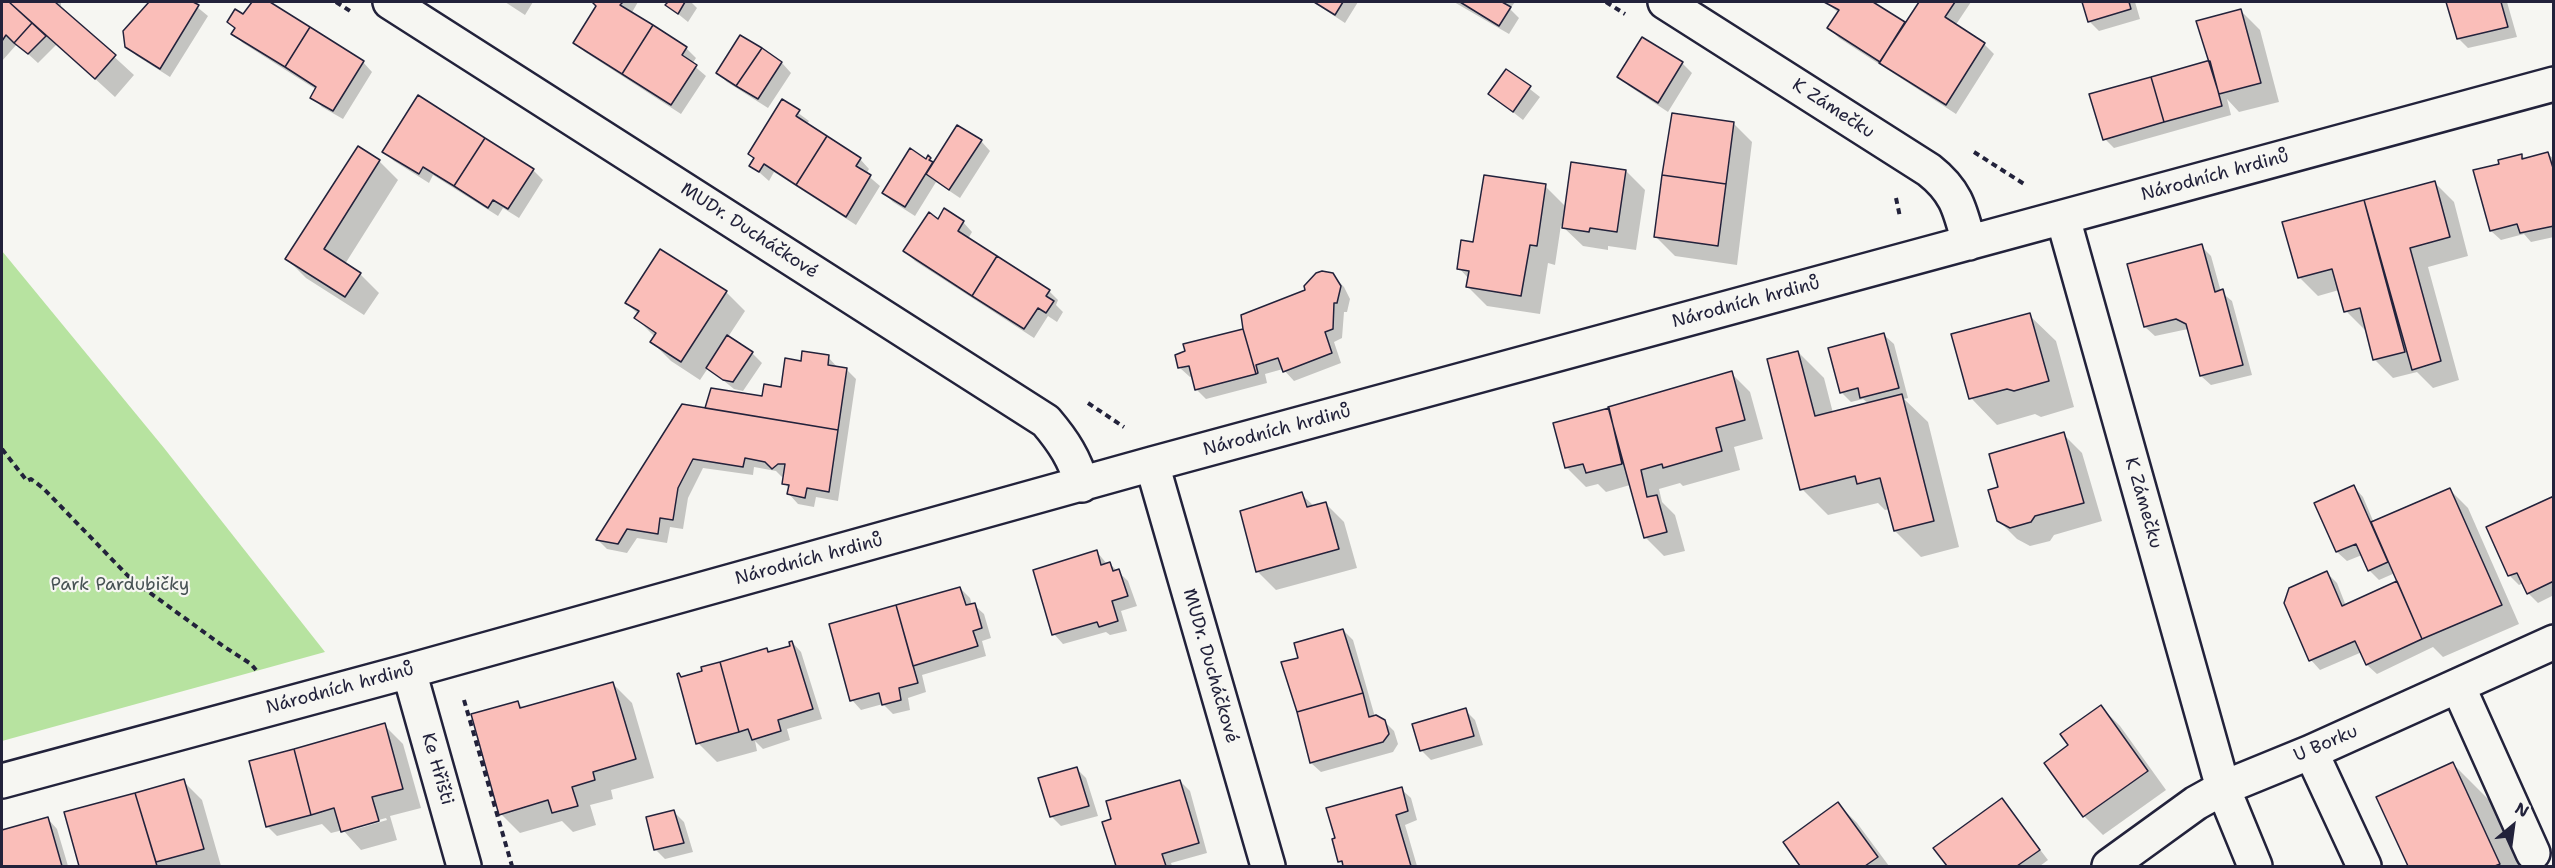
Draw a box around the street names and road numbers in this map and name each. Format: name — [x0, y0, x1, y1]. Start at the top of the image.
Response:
street label: K Zámečku — [1788, 74, 1878, 144]
street label: Národních hrdinů — [2139, 146, 2291, 206]
street label: MUDr. Ducháčkové — [676, 178, 822, 284]
street label: Národních hrdinů — [1670, 273, 1822, 333]
street label: Národních hrdinů — [1201, 401, 1353, 461]
street label: K Zámečku — [2120, 455, 2166, 551]
street label: Národních hrdinů — [733, 530, 885, 590]
street label: MUDr. Ducháčkové — [1178, 586, 1242, 746]
street label: Národních hrdinů — [264, 659, 416, 719]
street label: U Borku — [2291, 721, 2361, 767]
street label: Ke Hřišti — [416, 730, 458, 808]

